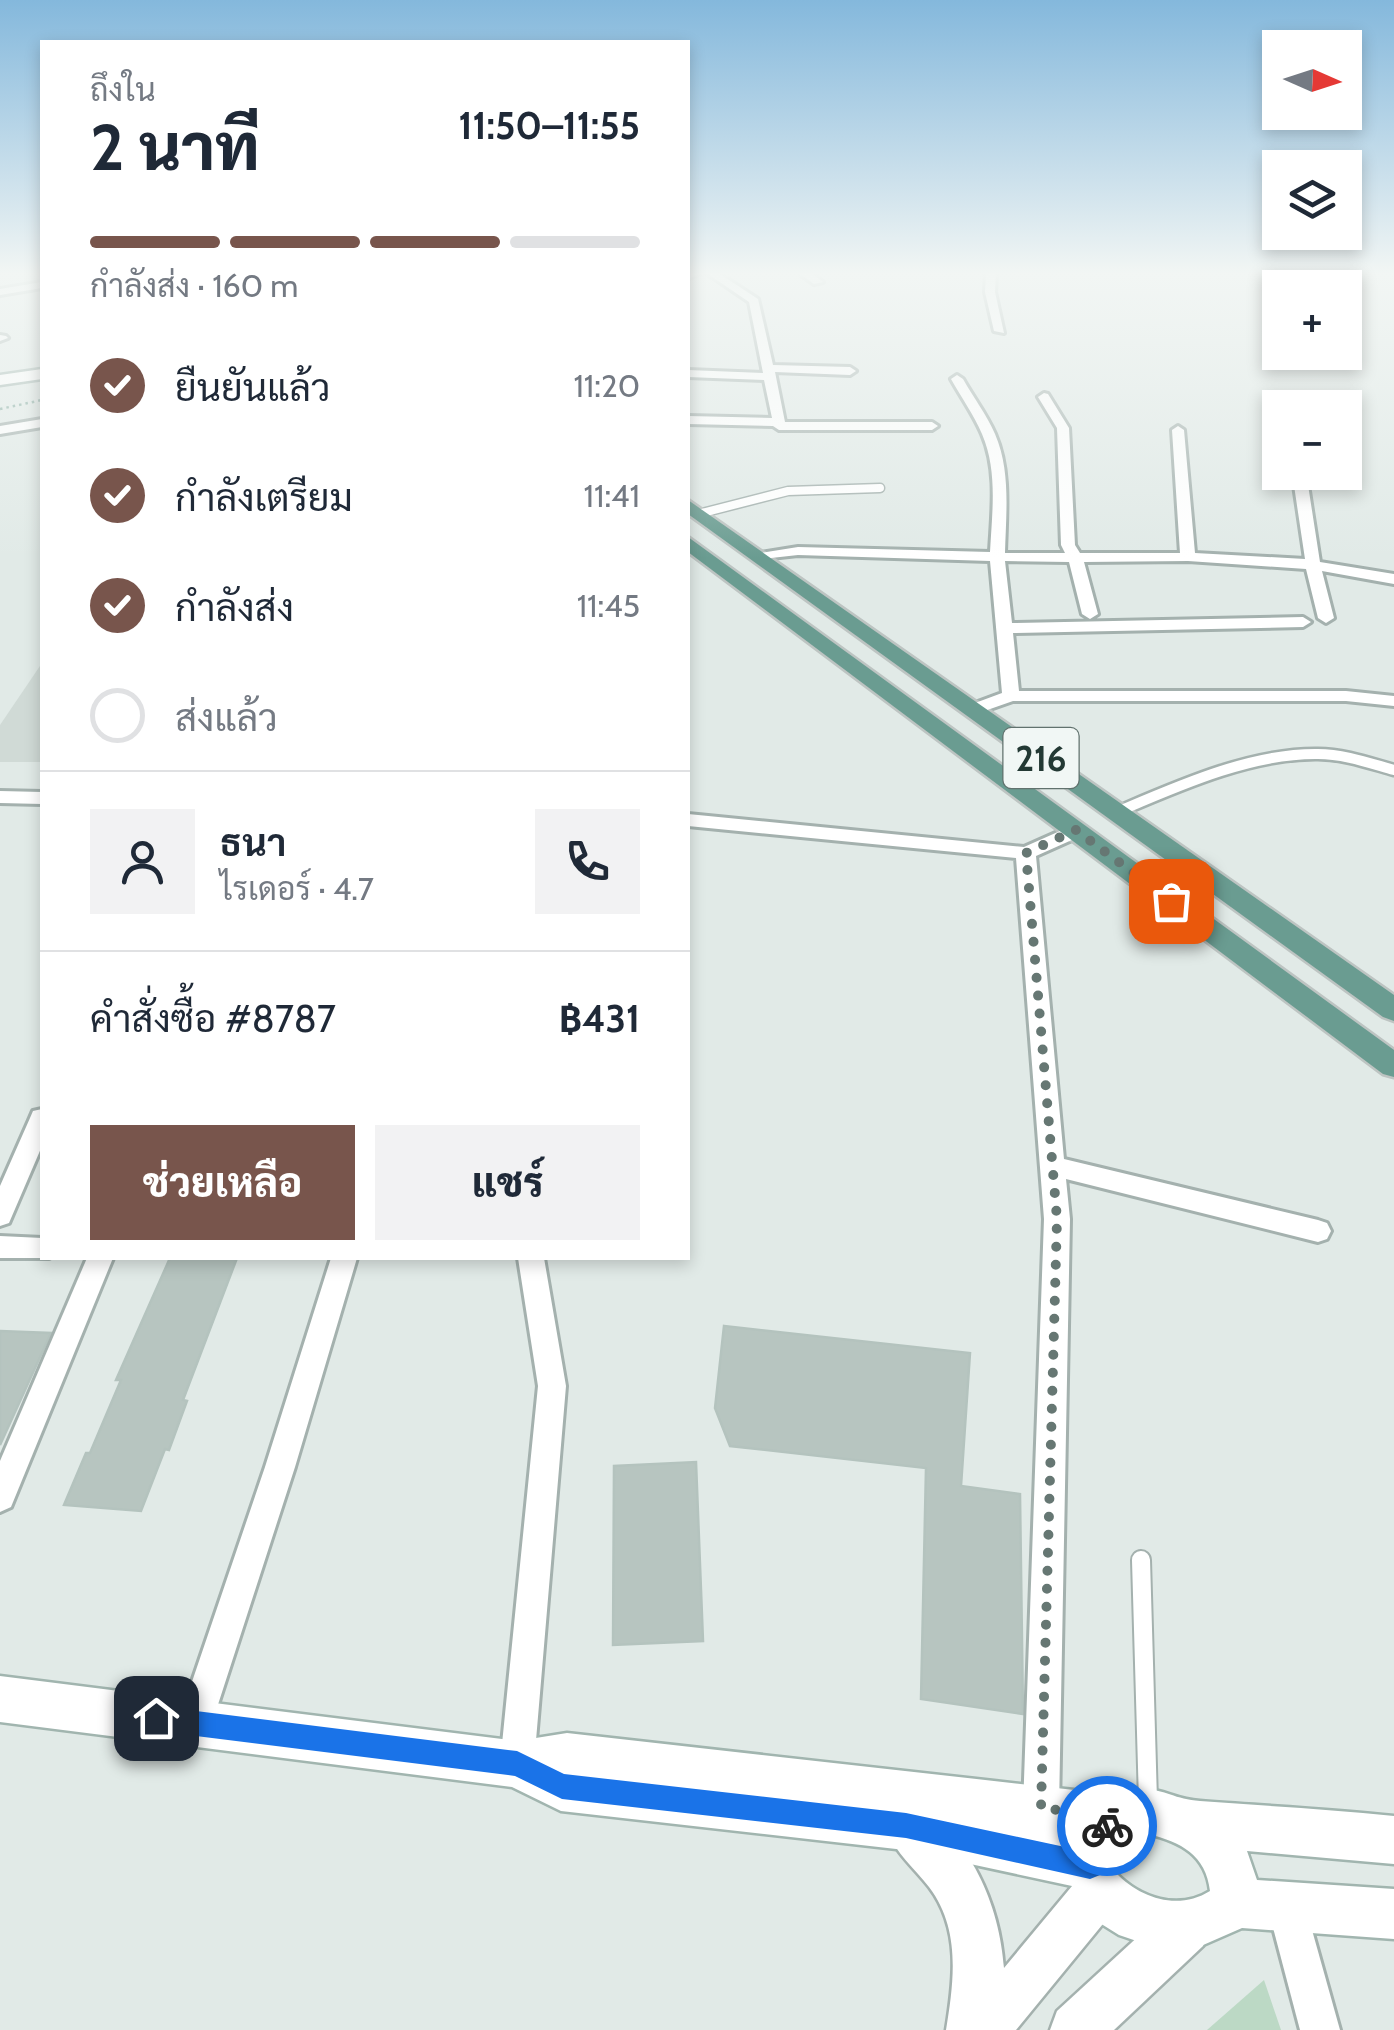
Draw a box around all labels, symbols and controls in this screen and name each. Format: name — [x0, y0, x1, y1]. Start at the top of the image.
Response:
north arrow — [1262, 30, 1362, 130]
map controls — [1262, 30, 1362, 490]
text: ถึงใน — [90, 70, 156, 109]
text: 11:50–11:55 — [458, 102, 640, 149]
text: 2 นาที — [90, 107, 260, 186]
button: layers — [1262, 150, 1362, 250]
text: กำลังส่ง · 160 m — [90, 266, 298, 305]
button: + — [1262, 270, 1362, 370]
icon: check — [90, 358, 145, 413]
text: ยืนยันแล้ว — [175, 364, 330, 411]
text: 11:20 — [573, 366, 640, 405]
button: − — [1262, 390, 1362, 490]
icon: check — [90, 468, 145, 523]
text: กำลังเตรียม — [175, 474, 353, 521]
text: 11:41 — [584, 476, 640, 515]
icon: check — [90, 578, 145, 633]
text: กำลังส่ง — [175, 584, 294, 631]
text: 11:45 — [577, 586, 640, 625]
text: ส่งแล้ว — [175, 694, 278, 741]
road number: 216 — [1004, 728, 1078, 788]
button: person — [90, 809, 195, 914]
button: phone — [535, 809, 640, 914]
text: ธนา — [220, 819, 286, 866]
pin — [1129, 859, 1214, 944]
text: ไรเดอร์ · 4.7 — [220, 869, 374, 908]
icon: bag — [1144, 874, 1199, 929]
text: คำสั่งซื้อ #8787 — [90, 995, 336, 1042]
text: ฿431 — [559, 995, 640, 1042]
button: ช่วยเหลือ — [90, 1125, 355, 1240]
button: แชร์ — [375, 1125, 640, 1240]
pin — [114, 1676, 199, 1761]
icon: home — [129, 1691, 184, 1746]
courier — [1057, 1776, 1157, 1876]
icon: bike — [1080, 1799, 1135, 1854]

